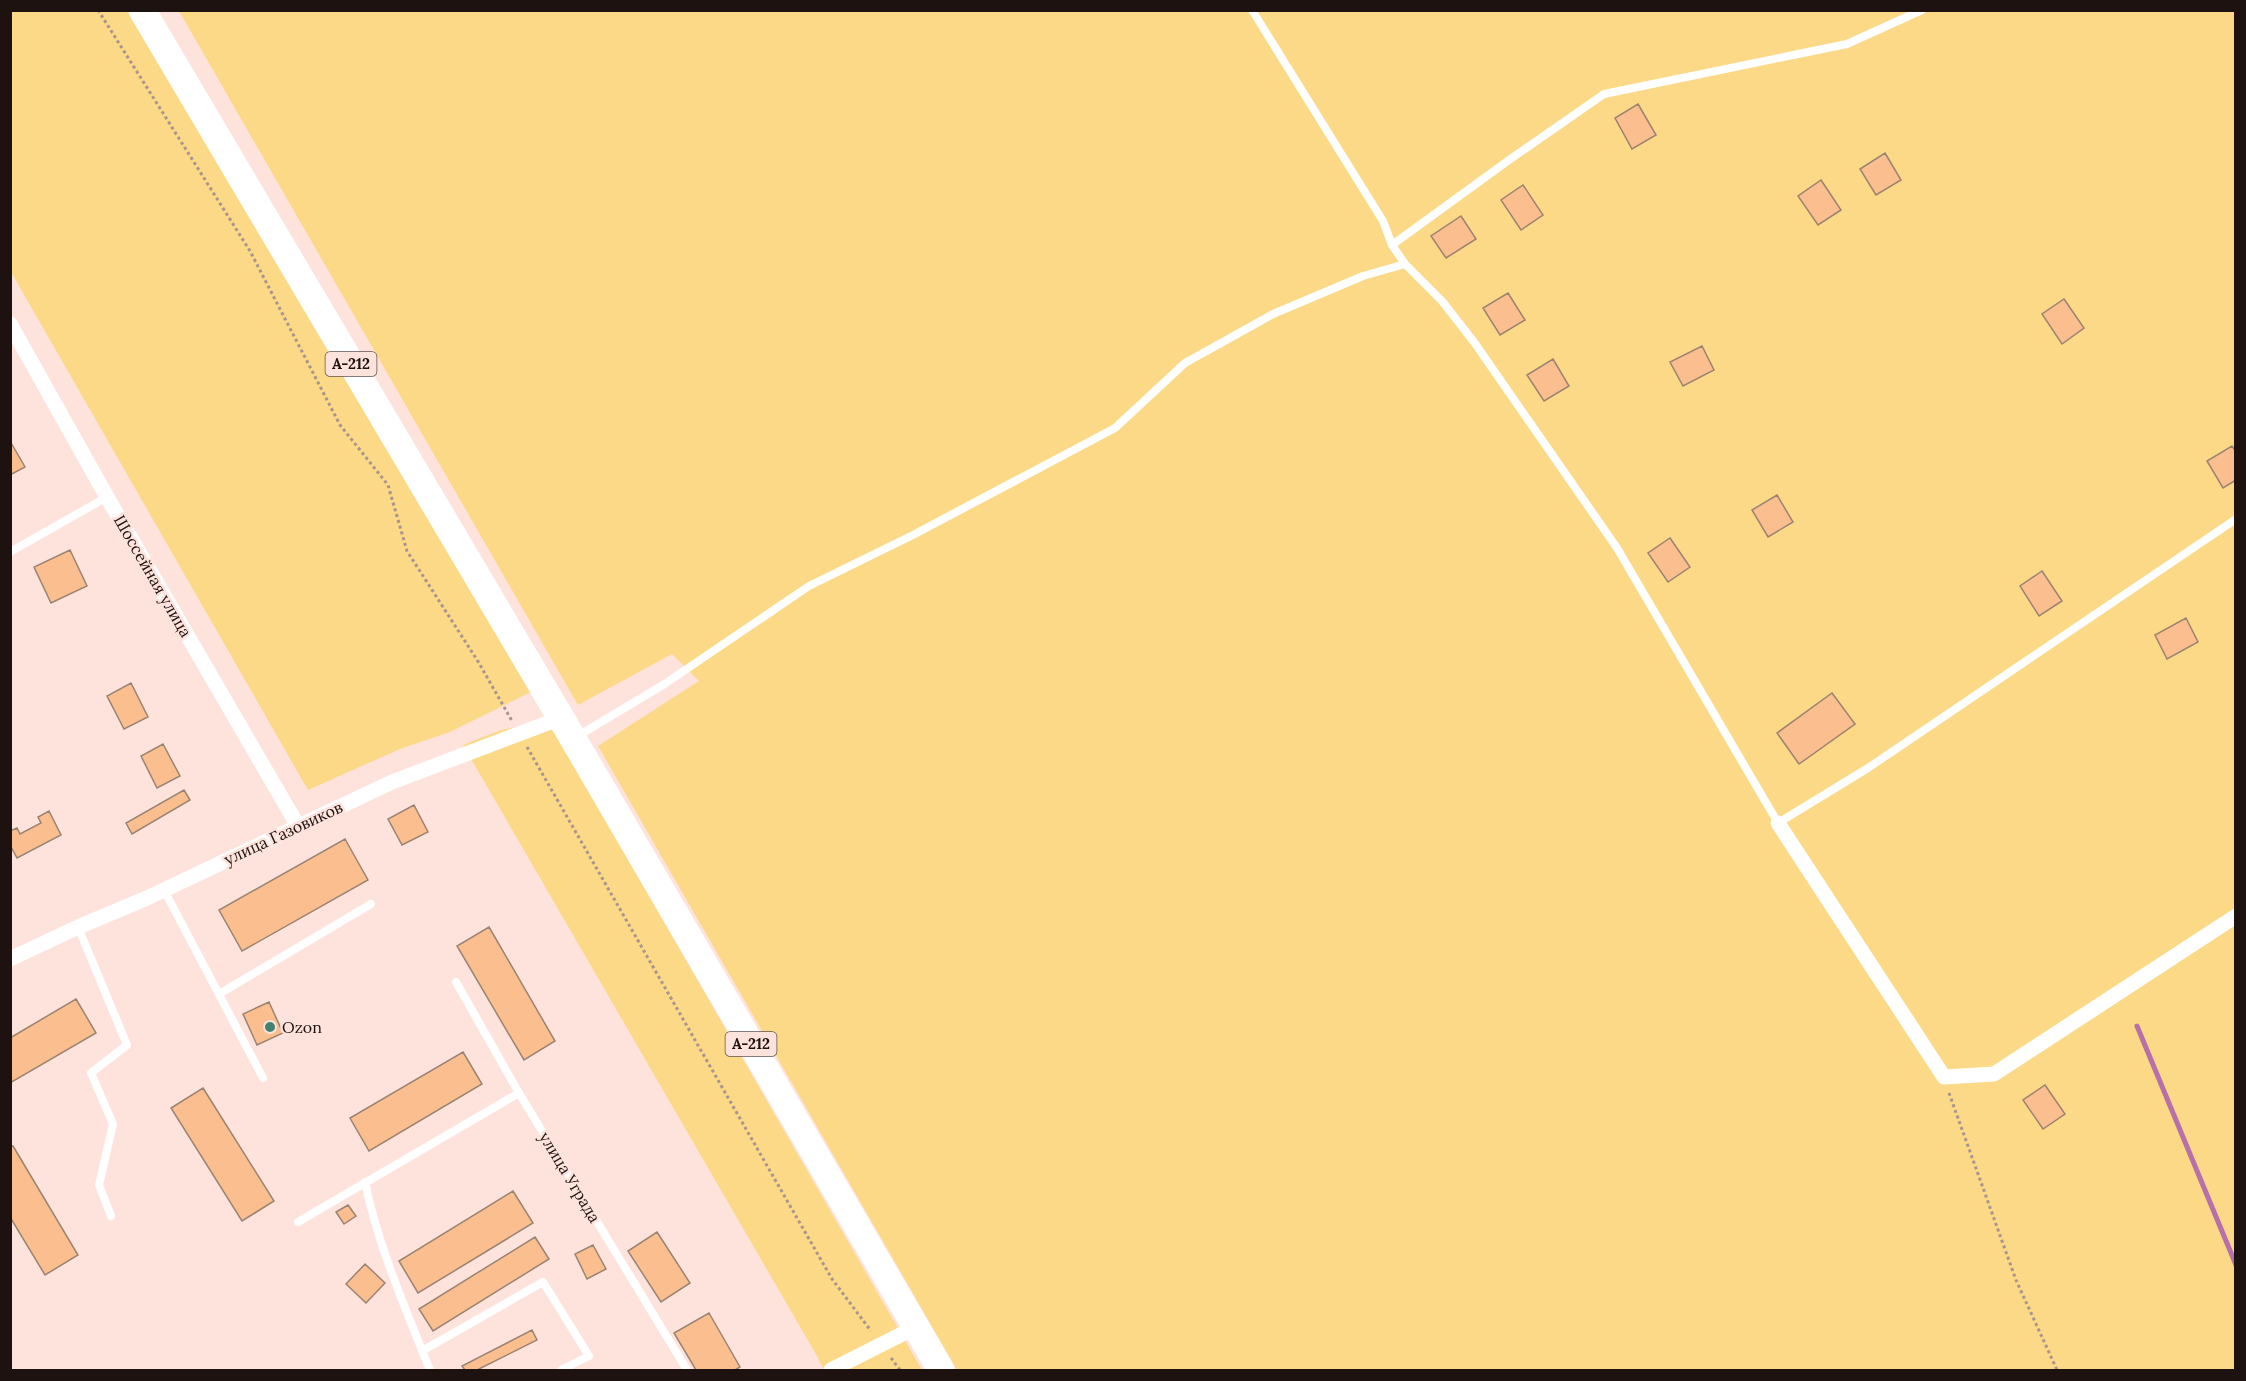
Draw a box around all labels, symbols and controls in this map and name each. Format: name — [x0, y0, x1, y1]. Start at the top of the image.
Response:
road number: А-212 — [326, 352, 376, 376]
street label: Шоссейная улица — [110, 511, 196, 641]
street label: улица Газовиков — [221, 797, 345, 869]
place label: Ozon — [282, 1017, 322, 1037]
marker: Ozon — [263, 1020, 277, 1034]
road number: А-212 — [726, 1032, 777, 1056]
street label: улица Уграда — [535, 1128, 605, 1226]

